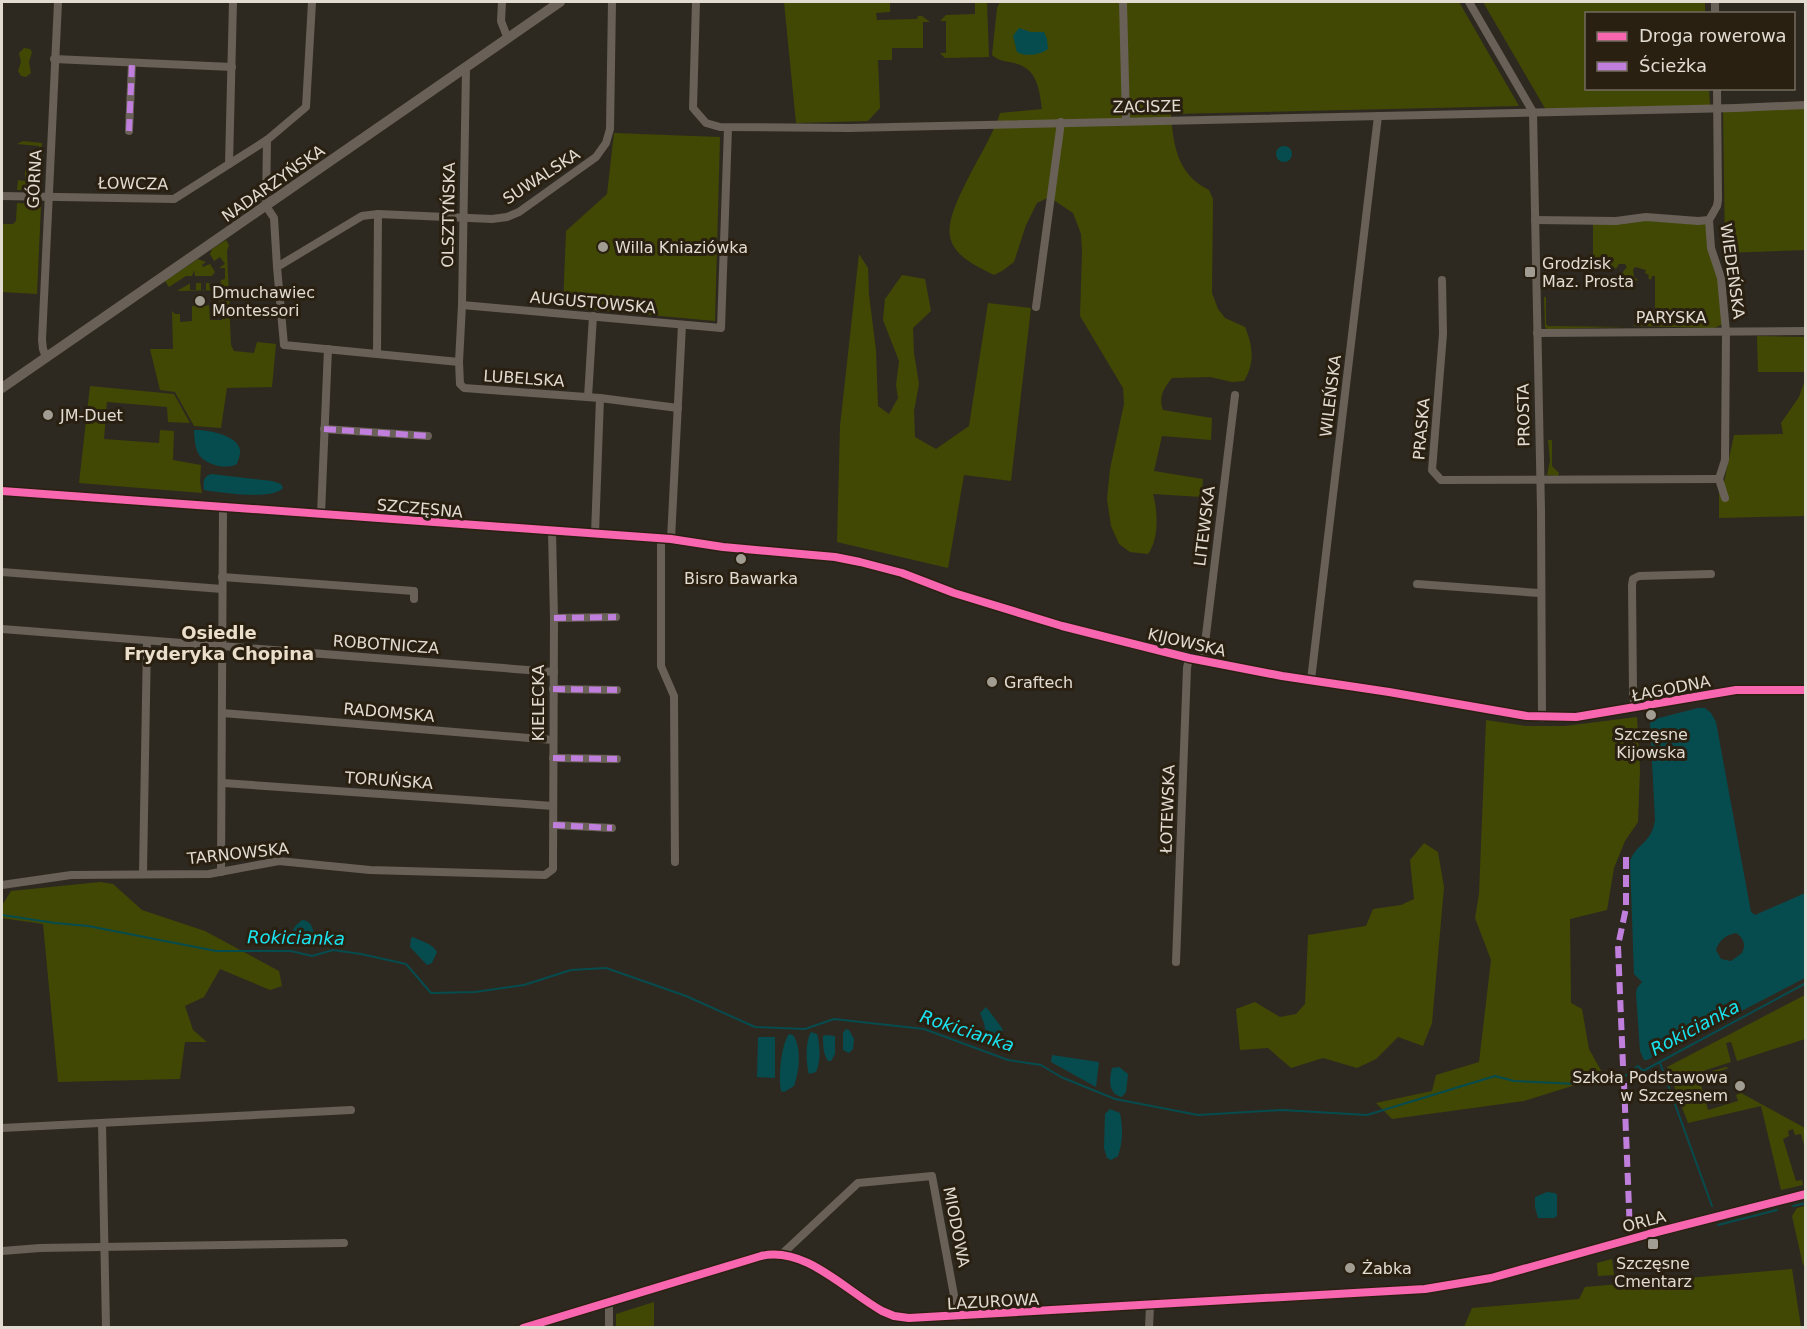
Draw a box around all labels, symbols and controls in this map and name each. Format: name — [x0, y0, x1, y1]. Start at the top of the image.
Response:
legend — [1585, 12, 1795, 90]
text: Droga rowerowa — [1639, 25, 1787, 46]
text: Ścieżka — [1639, 55, 1707, 76]
street label: ZACISZE — [1112, 96, 1182, 117]
street label: NADARZYŃSKA — [218, 141, 328, 226]
street label: SUWALSKA — [499, 144, 583, 208]
street label: GÓRNA — [23, 149, 46, 209]
street label: OLSZTYŃSKA — [438, 162, 459, 268]
street label: ŁOWCZA — [97, 173, 168, 194]
street label: WIEDEŃSKA — [1716, 222, 1749, 320]
place label: Willa Kniaziówka — [615, 238, 748, 257]
marker: Willa Kniaziówka — [596, 240, 610, 254]
place label: Grodzisk Maz. Prosta — [1542, 254, 1634, 291]
marker: Grodzisk Maz. Prosta — [1523, 265, 1537, 279]
place label: Dmuchawiec Montessori — [212, 283, 315, 320]
street label: AUGUSTOWSKA — [529, 288, 657, 317]
marker: Dmuchawiec Montessori — [193, 294, 207, 308]
street label: PARYSKA — [1636, 308, 1706, 327]
street label: WILEŃSKA — [1316, 354, 1345, 438]
street label: LUBELSKA — [483, 366, 565, 391]
street label: PROSTA — [1513, 383, 1534, 447]
street label: PRASKA — [1409, 397, 1434, 461]
place label: JM-Duet — [59, 406, 123, 425]
marker: JM-Duet — [41, 408, 55, 422]
street label: LITEWSKA — [1190, 485, 1219, 567]
street label: SZCZĘSNA — [376, 495, 464, 522]
marker: Bisro Bawarka — [734, 552, 748, 566]
place label: Bisro Bawarka — [684, 569, 798, 588]
district label: Osiedle Fryderyka Chopina — [124, 622, 314, 664]
street label: KIJOWSKA — [1146, 624, 1228, 661]
street label: ROBOTNICZA — [332, 631, 440, 658]
street label: KIELECKA — [529, 665, 548, 741]
street label: ŁAGODNA — [1629, 672, 1712, 706]
place label: Graftech — [1004, 673, 1073, 692]
marker: Graftech — [985, 675, 999, 689]
street label: RADOMSKA — [343, 699, 435, 726]
marker: Szczęsne Kijowska — [1644, 708, 1658, 722]
place label: Szczęsne Kijowska — [1614, 725, 1688, 762]
street label: ŁOTEWSKA — [1156, 764, 1179, 855]
street label: TORUŃSKA — [343, 768, 434, 793]
street label: TARNOWSKA — [185, 839, 290, 868]
water label: Rokicianka — [247, 926, 345, 949]
water label: Rokicianka — [1647, 995, 1743, 1060]
water label: Rokicianka — [917, 1005, 1017, 1056]
place label: Szkoła Podstawowa w Szczęsnem — [1572, 1068, 1728, 1105]
marker: Szkoła Podstawowa w Szczęsnem — [1733, 1079, 1747, 1093]
street label: MIODOWA — [939, 1185, 974, 1269]
street label: ORLA — [1620, 1207, 1668, 1236]
marker: Szczęsne Cmentarz — [1646, 1237, 1660, 1251]
place label: Szczęsne Cmentarz — [1614, 1254, 1692, 1291]
place label: Żabka — [1362, 1259, 1412, 1278]
marker: Żabka — [1343, 1261, 1357, 1275]
street label: LAZUROWA — [946, 1290, 1040, 1313]

